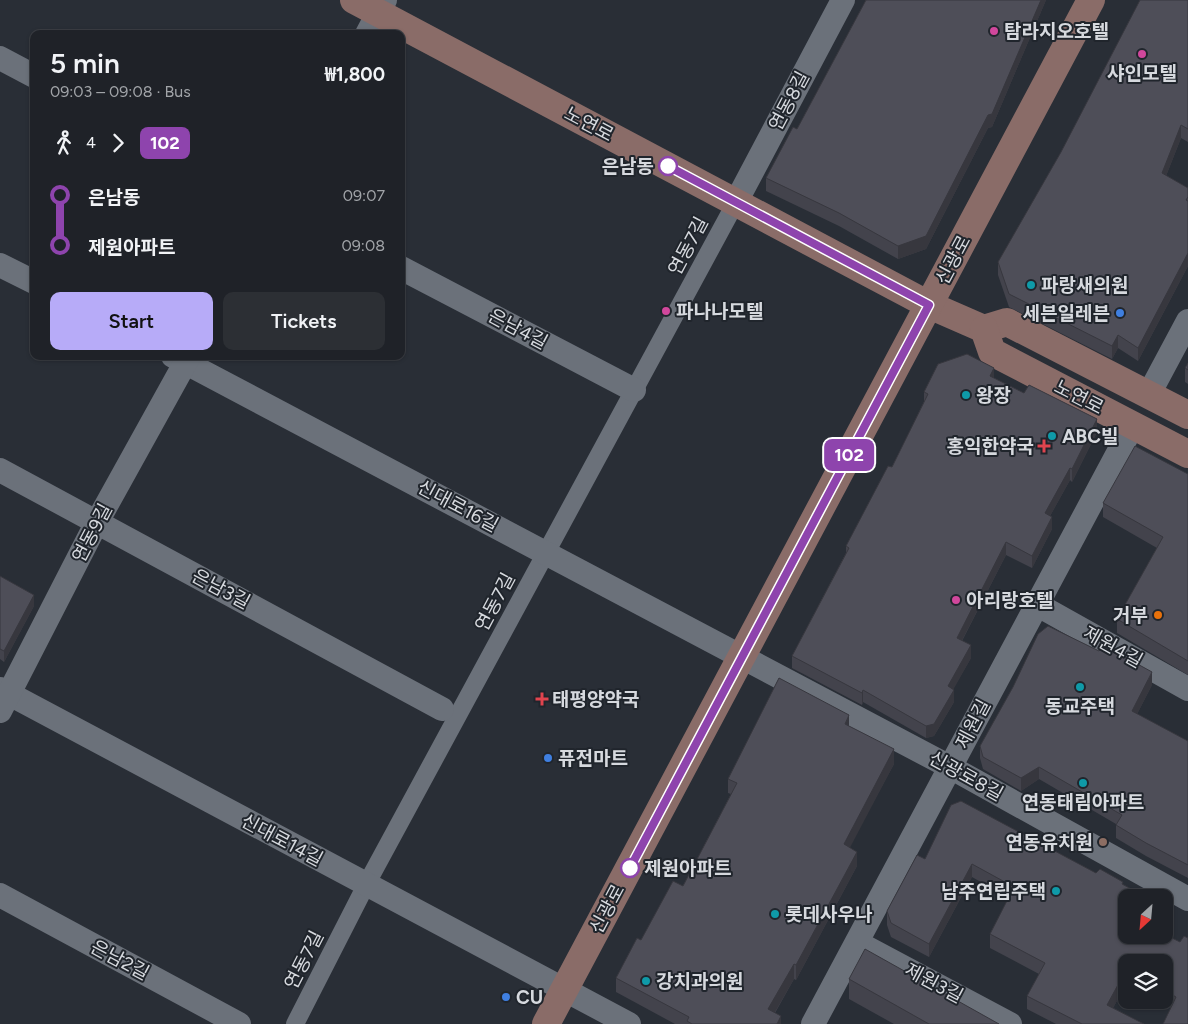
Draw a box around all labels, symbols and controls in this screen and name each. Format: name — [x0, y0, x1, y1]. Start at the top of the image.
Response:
place label: 탐라지오호텔 — [1004, 20, 1109, 43]
marker: 탐라지오호텔 — [988, 25, 1000, 37]
text: 5 min — [50, 46, 120, 80]
marker: 샤인모텔 — [1136, 48, 1148, 60]
place label: 샤인모텔 — [1107, 62, 1177, 85]
text: ₩1,800 — [325, 63, 385, 86]
street label: 연동8길 — [764, 67, 814, 135]
text: 09:03 – 09:08 · Bus — [50, 82, 191, 101]
street label: 노연로 — [560, 102, 618, 146]
icon: walk — [50, 129, 78, 157]
icon: forward — [104, 129, 132, 157]
text: 102 — [150, 132, 180, 154]
text: 4 — [86, 133, 96, 152]
place label: 은남동 — [602, 155, 654, 178]
marker: 은남동 — [658, 156, 678, 176]
text: 은남동 — [88, 186, 140, 209]
text: 09:07 — [343, 186, 385, 205]
street label: 연동7길 — [663, 213, 713, 279]
street label: 신광로 — [931, 231, 975, 289]
text: 제원아파트 — [88, 236, 175, 259]
text: 09:08 — [342, 236, 385, 255]
place label: 파랑새의원 — [1041, 274, 1128, 297]
marker: 파랑새의원 — [1025, 279, 1037, 291]
button: Start — [50, 292, 213, 350]
button: Tickets — [223, 292, 385, 350]
place label: 파나나모텔 — [676, 300, 763, 323]
place label: 세븐일레븐 — [1023, 302, 1110, 325]
street label: 은남4길 — [484, 304, 552, 354]
marker: 파나나모텔 — [660, 305, 672, 317]
marker: 세븐일레븐 — [1114, 307, 1126, 319]
street label: 노연로 — [1050, 375, 1108, 419]
place label: 왕장 — [976, 384, 1011, 407]
marker: 왕장 — [960, 389, 972, 401]
place label: ABC빌 — [1062, 425, 1118, 448]
marker: ABC빌 — [1046, 430, 1058, 442]
place label: 홍익한약국 — [947, 435, 1034, 458]
line badge: 102 — [820, 439, 878, 471]
marker: 홍익한약국 — [1038, 440, 1050, 452]
text: 102 — [834, 444, 864, 466]
street label: 신대로16길 — [414, 475, 502, 537]
street label: 연동9길 — [67, 500, 117, 566]
street label: 은남3길 — [188, 564, 254, 614]
street label: 연동7길 — [470, 569, 520, 635]
place label: 아리랑호텔 — [966, 589, 1053, 612]
marker: 아리랑호텔 — [950, 594, 962, 606]
place label: 거부 — [1113, 604, 1148, 627]
marker: 거부 — [1152, 609, 1164, 621]
street label: 제원4길 — [1079, 621, 1147, 673]
marker: 동교주택 — [1074, 681, 1086, 693]
place label: 태평양약국 — [552, 688, 639, 711]
marker: 태평양약국 — [536, 693, 548, 705]
street label: 제원길 — [951, 695, 995, 753]
place label: 동교주택 — [1045, 695, 1115, 718]
street label: 신광로8길 — [925, 746, 1007, 806]
place label: 퓨전마트 — [558, 747, 628, 770]
marker: 퓨전마트 — [542, 752, 554, 764]
marker: 연동태림아파트 — [1077, 777, 1089, 789]
place label: 연동태림아파트 — [1022, 791, 1144, 814]
street label: 신대로14길 — [237, 809, 327, 871]
place label: 연동유치원 — [1006, 831, 1093, 854]
marker: 연동유치원 — [1097, 836, 1109, 848]
place label: 제원아파트 — [644, 857, 731, 880]
marker: 제원아파트 — [620, 858, 640, 878]
street label: 신광로 — [585, 880, 629, 938]
place label: 남주연립주택 — [941, 880, 1046, 903]
marker: 남주연립주택 — [1050, 885, 1062, 897]
north arrow — [1118, 889, 1172, 944]
map controls — [1118, 889, 1173, 1009]
place label: 롯데사우나 — [785, 903, 873, 926]
marker: 롯데사우나 — [769, 908, 781, 920]
street label: 연동7길 — [280, 927, 328, 993]
street label: 은남2길 — [87, 935, 153, 985]
button: layers — [1118, 954, 1173, 1009]
street label: 제원3길 — [901, 958, 967, 1008]
place label: 강치과의원 — [656, 970, 743, 993]
marker: 강치과의원 — [640, 975, 652, 987]
place label: CU — [516, 986, 543, 1009]
marker: CU — [500, 991, 512, 1003]

